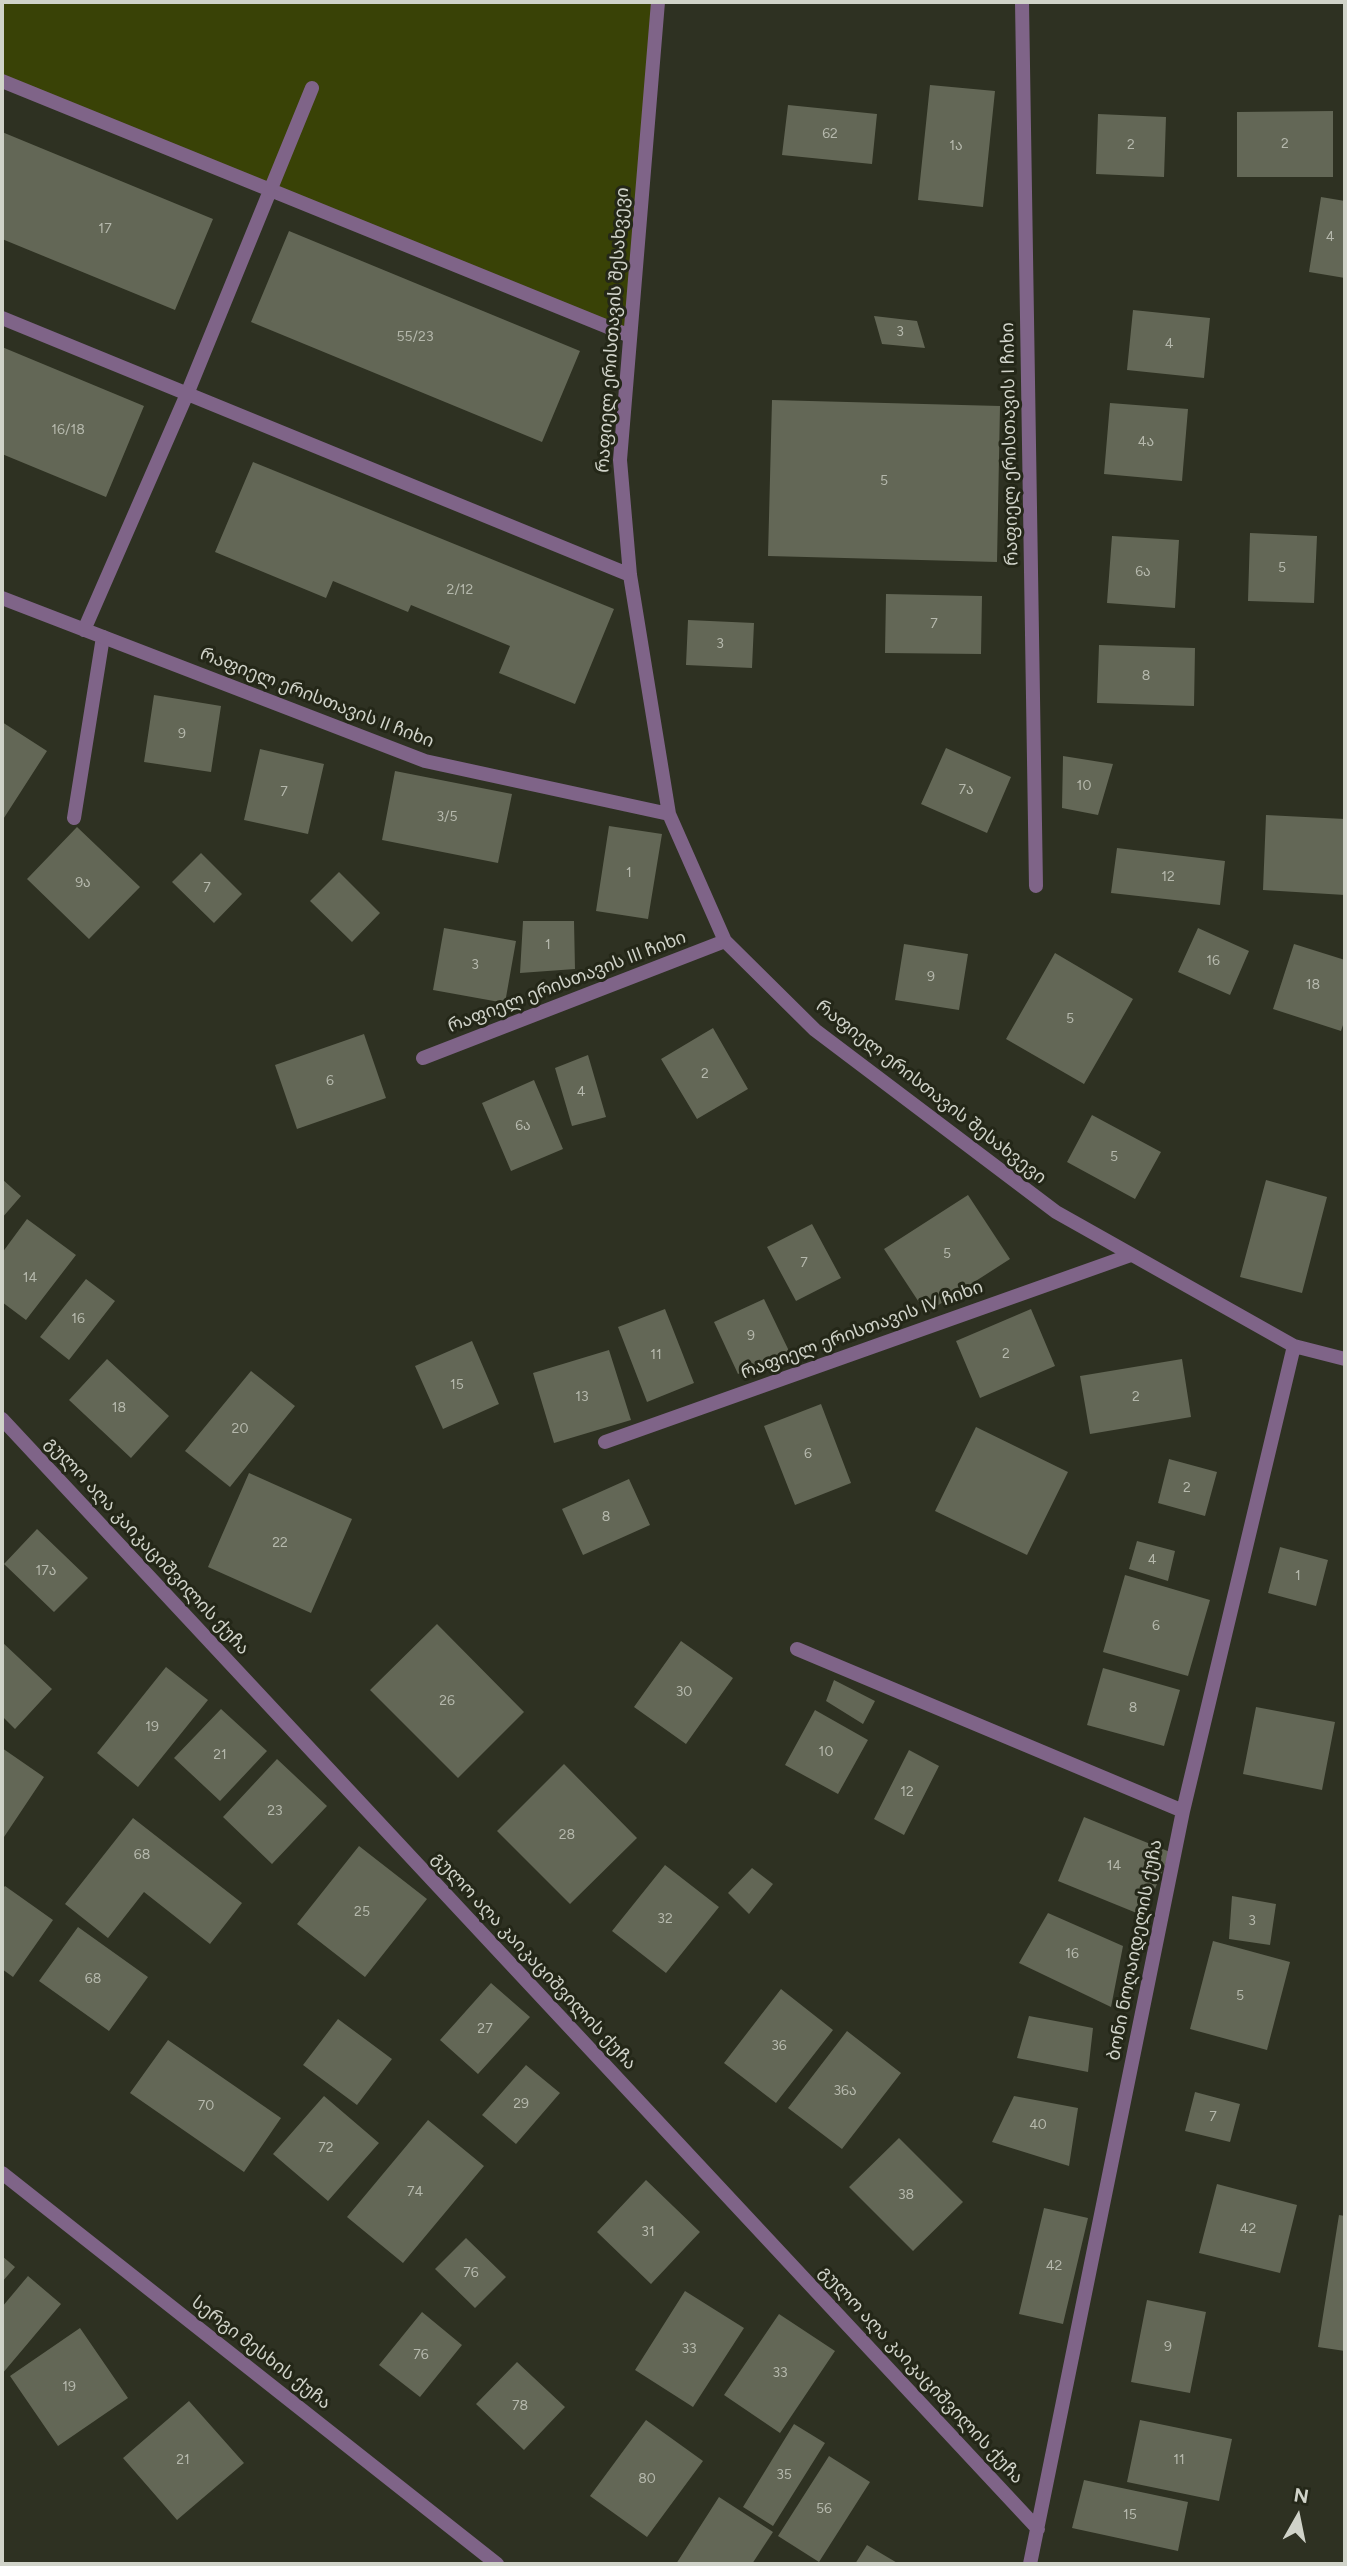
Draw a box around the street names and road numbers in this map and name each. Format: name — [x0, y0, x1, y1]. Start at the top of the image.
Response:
street label: რაფიელ ერისთავის შესახვევი — [592, 186, 634, 474]
street label: რაფიელ ერისთავის I ჩიხი — [997, 322, 1023, 566]
street label: რაფიელ ერისთავის II ჩიხი — [197, 643, 437, 753]
street label: რაფიელ ერისთავის III ჩიხი — [445, 926, 689, 1038]
street label: რაფიელ ერისთავის შესახვევი — [812, 995, 1050, 1189]
street label: რაფიელ ერისთავის IV ჩიხი — [738, 1276, 986, 1384]
street label: გულო აღა კაიკაციშვილის ქუჩა — [40, 1433, 254, 1659]
street label: ბონი ნოღაიდელის ქუჩა — [1103, 1838, 1167, 2062]
street label: გულო აღა კაიკაციშვილის ქუჩა — [427, 1848, 641, 2074]
street label: გულო აღა კაიკაციშვილის ქუჩა — [814, 2262, 1028, 2488]
street label: სერგი მესხის ქუჩა — [187, 2292, 335, 2414]

